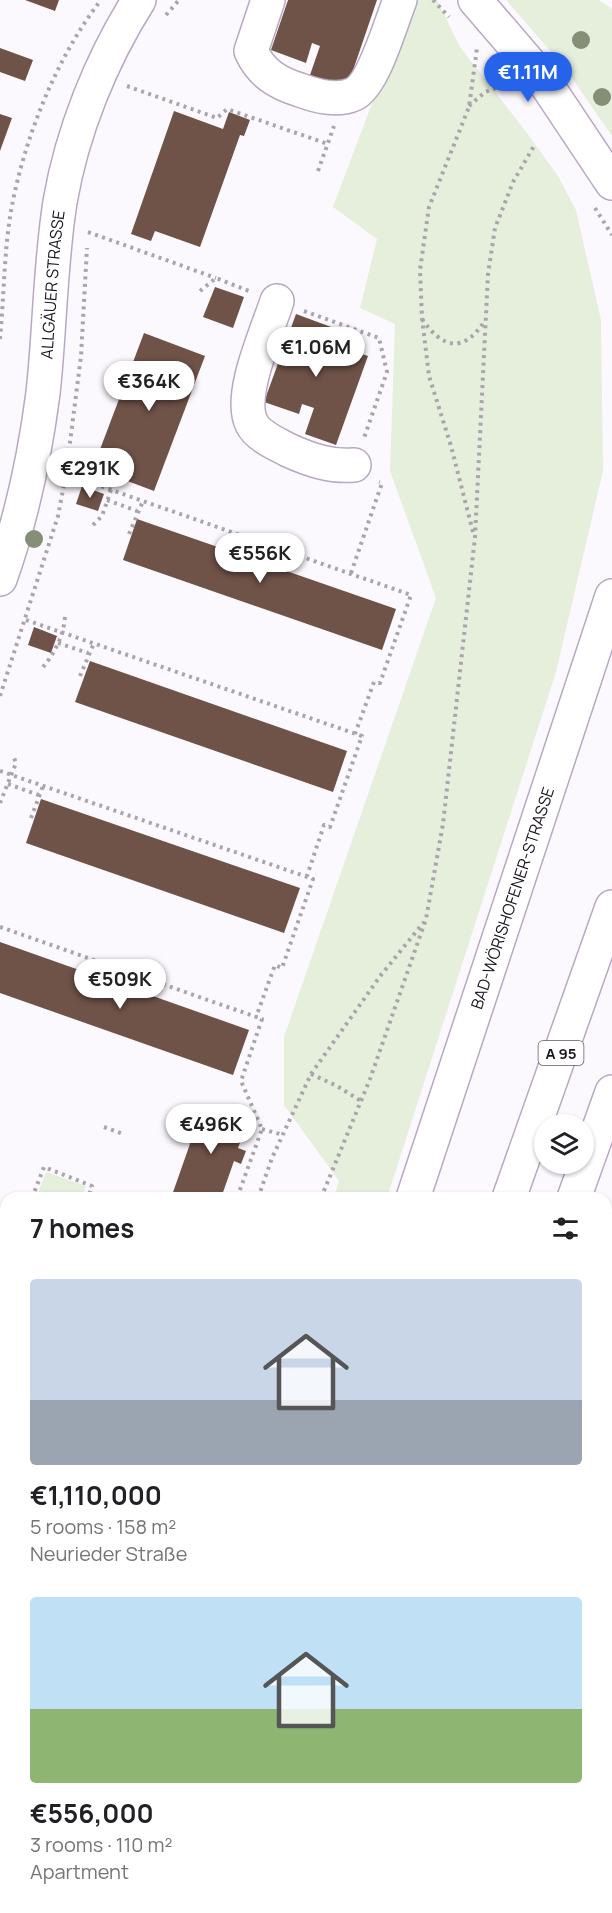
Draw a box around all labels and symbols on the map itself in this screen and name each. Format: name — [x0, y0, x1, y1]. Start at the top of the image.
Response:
pin: €1.11M — [479, 52, 577, 103]
street label: ALLGÄUER STRASSE — [35, 209, 70, 360]
pin: €1.06M — [267, 327, 365, 378]
pin: €364K — [107, 361, 191, 412]
pin: €291K — [48, 448, 132, 499]
pin: €556K — [218, 533, 302, 584]
street label: BAD-WÖRISHOFENER-STRASSE — [465, 784, 559, 1012]
pin: €509K — [78, 959, 162, 1010]
road number: A 95 — [538, 1041, 584, 1065]
pin: €496K — [169, 1104, 253, 1155]

